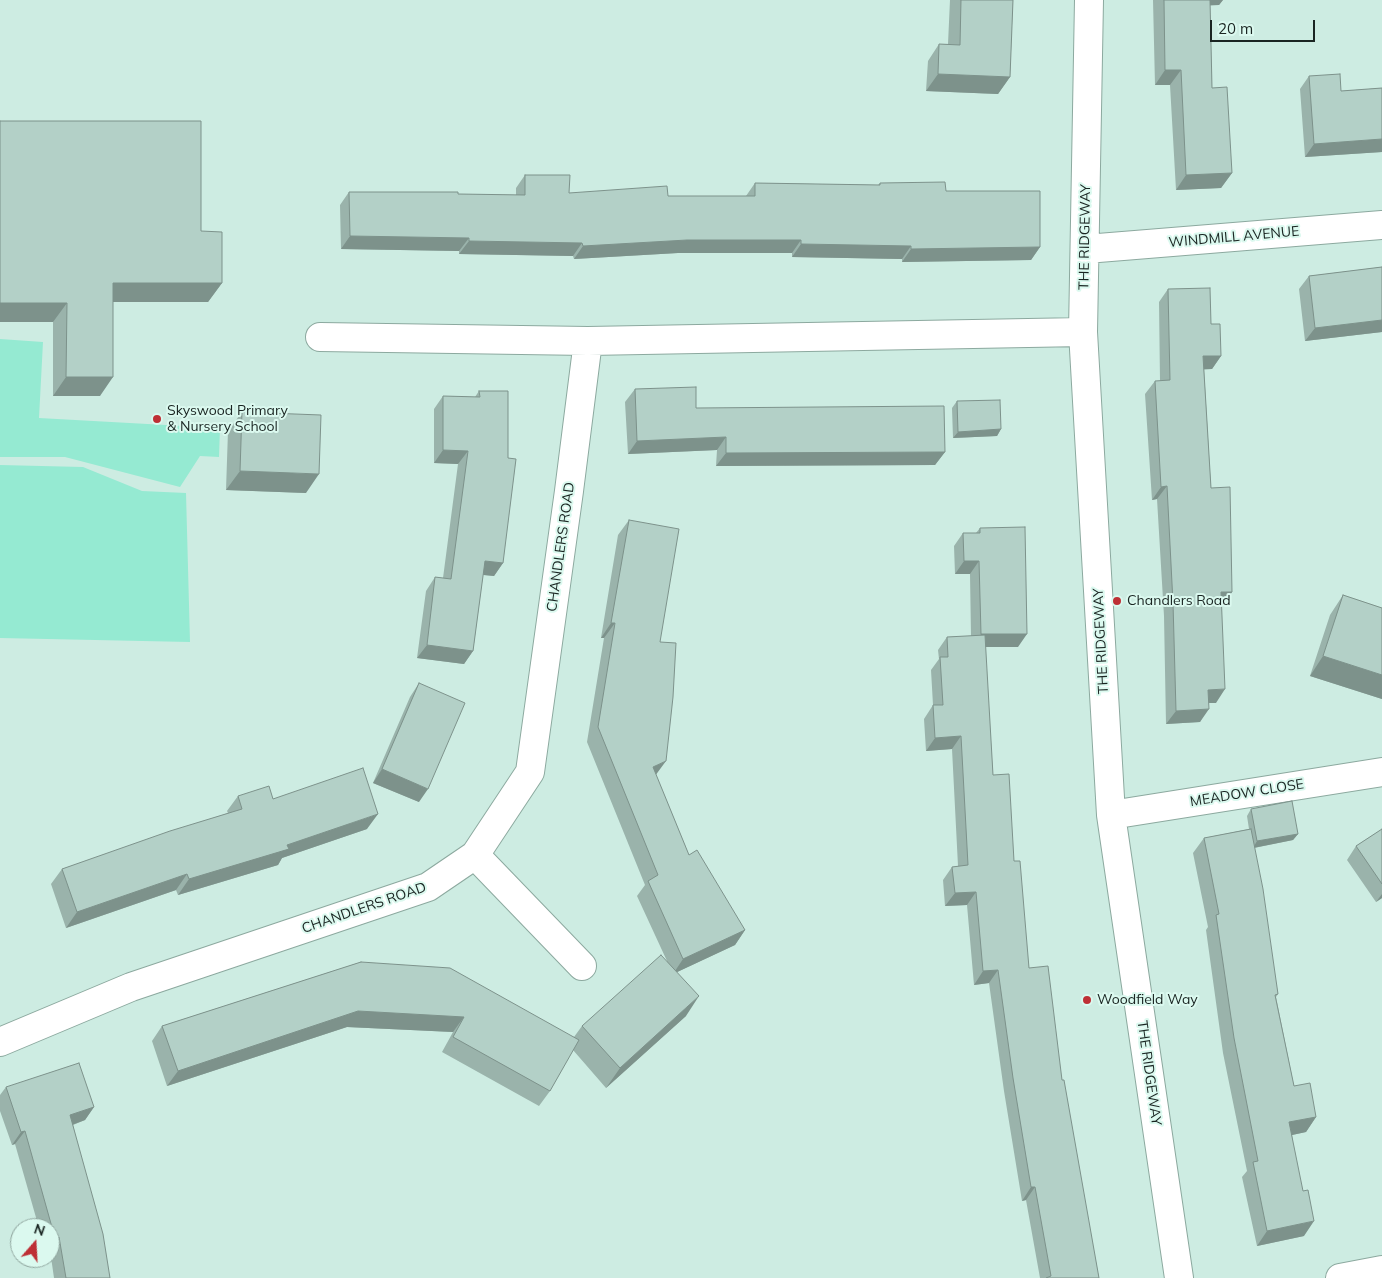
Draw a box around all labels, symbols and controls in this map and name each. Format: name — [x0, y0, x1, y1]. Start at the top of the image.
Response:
scale bar — [1212, 10, 1317, 42]
text: 20 m — [1218, 19, 1253, 38]
street label: THE RIDGEWAY — [1076, 184, 1094, 290]
street label: WINDMILL AVENUE — [1168, 223, 1300, 251]
place label: Skyswood Primary & Nursery School — [167, 403, 288, 436]
marker: Skyswood Primary & Nursery School — [151, 413, 163, 425]
street label: CHANDLERS ROAD — [544, 481, 578, 613]
street label: THE RIDGEWAY — [1090, 588, 1112, 694]
place label: Chandlers Road — [1127, 593, 1231, 609]
marker: Chandlers Road — [1111, 595, 1123, 607]
street label: MEADOW CLOSE — [1189, 776, 1305, 810]
street label: CHANDLERS ROAD — [300, 879, 428, 937]
place label: Woodfield Way — [1097, 992, 1198, 1008]
marker: Woodfield Way — [1081, 994, 1093, 1006]
street label: THE RIDGEWAY — [1133, 1019, 1165, 1127]
north arrow — [10, 1218, 60, 1268]
text: N — [32, 1220, 47, 1240]

